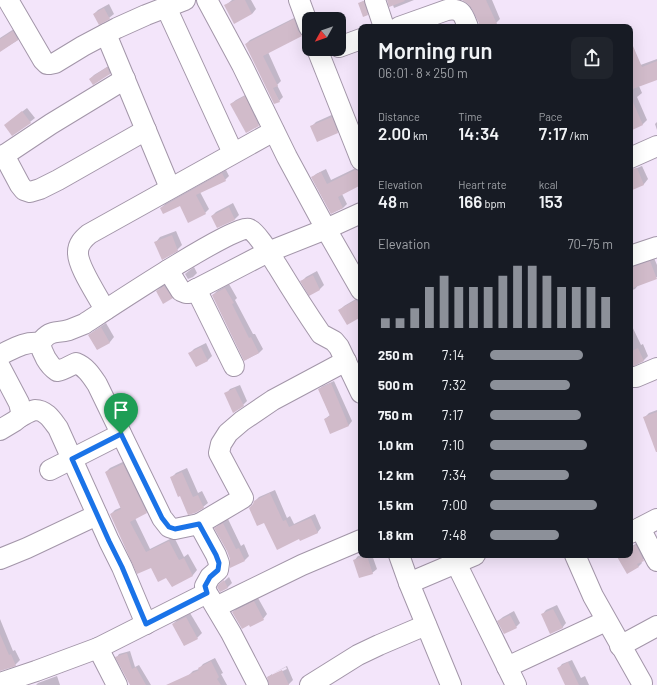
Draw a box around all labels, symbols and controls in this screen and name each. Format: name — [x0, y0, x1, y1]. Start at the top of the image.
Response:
north arrow — [302, 12, 346, 56]
map controls — [302, 12, 346, 56]
text: Morning run — [378, 37, 492, 63]
button: share — [571, 37, 613, 79]
text: 06:01 · 8 × 250 m — [378, 65, 468, 81]
text: Distance — [378, 110, 420, 123]
text: Time — [458, 110, 482, 123]
text: Pace — [539, 110, 562, 123]
text: 2.00 — [378, 123, 411, 143]
text: 14:34 — [458, 123, 499, 143]
text: 7:17 — [539, 123, 567, 143]
text: km — [411, 129, 428, 142]
text: /km — [567, 129, 589, 142]
text: Elevation — [378, 178, 422, 191]
text: Heart rate — [458, 178, 507, 191]
text: kcal — [539, 178, 558, 191]
text: 48 — [378, 191, 397, 211]
text: 166 — [458, 191, 482, 211]
text: 153 — [539, 191, 563, 211]
text: m — [397, 197, 408, 210]
text: bpm — [482, 197, 506, 210]
text: Elevation — [378, 236, 430, 252]
text: 70–75 m — [567, 236, 613, 252]
text: 250 m — [378, 347, 413, 363]
text: 7:14 — [442, 347, 464, 363]
text: 500 m — [378, 377, 413, 393]
text: 7:32 — [442, 377, 466, 393]
pin — [104, 393, 138, 434]
icon: arrive — [110, 399, 132, 421]
text: 750 m — [378, 407, 412, 423]
text: 7:17 — [442, 407, 463, 423]
text: 1.0 km — [378, 437, 414, 453]
text: 7:10 — [442, 437, 464, 453]
text: 1.2 km — [378, 467, 414, 483]
text: 7:34 — [442, 467, 466, 483]
text: 1.5 km — [378, 497, 414, 513]
text: 7:00 — [442, 497, 467, 513]
text: 1.8 km — [378, 527, 414, 543]
text: 7:48 — [442, 527, 467, 543]

